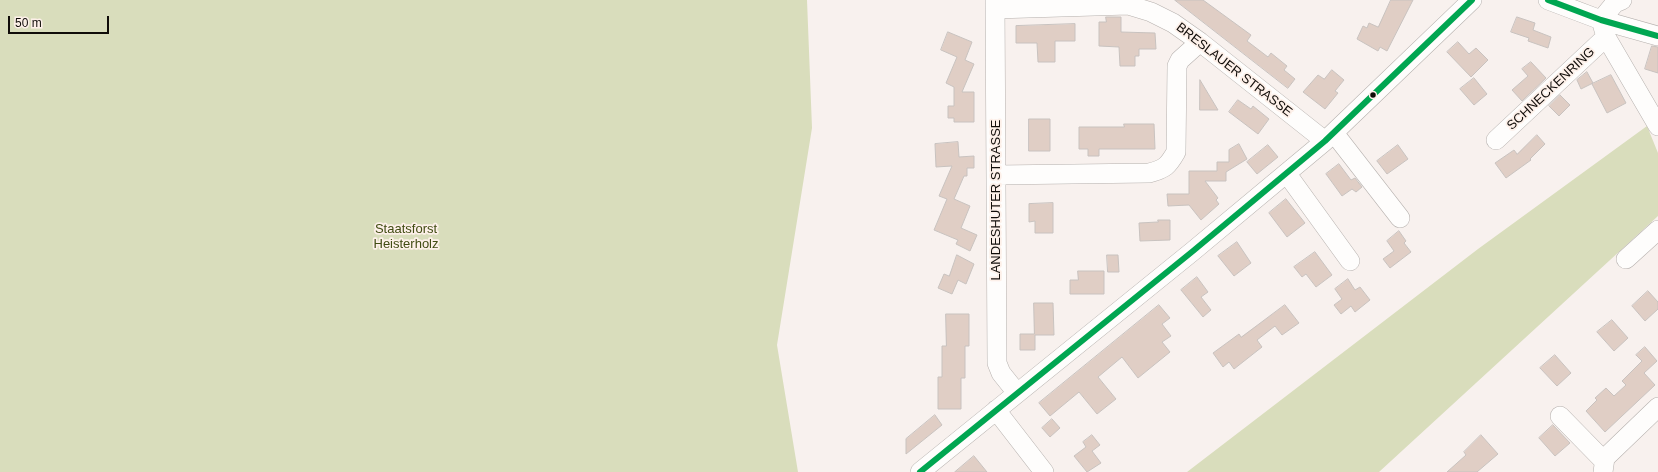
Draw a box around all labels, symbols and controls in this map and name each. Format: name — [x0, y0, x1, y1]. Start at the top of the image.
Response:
scale bar — [10, 8, 111, 34]
text: 50 m — [15, 16, 42, 30]
street label: BRESLAUER STRASSE — [1173, 20, 1295, 120]
street label: SCHNECKENRING — [1504, 44, 1598, 134]
unlabelled marker — [1368, 90, 1378, 100]
street label: LANDESHUTER STRASSE — [988, 119, 1004, 281]
park label: Staatsforst Heisterholz — [373, 221, 439, 252]

